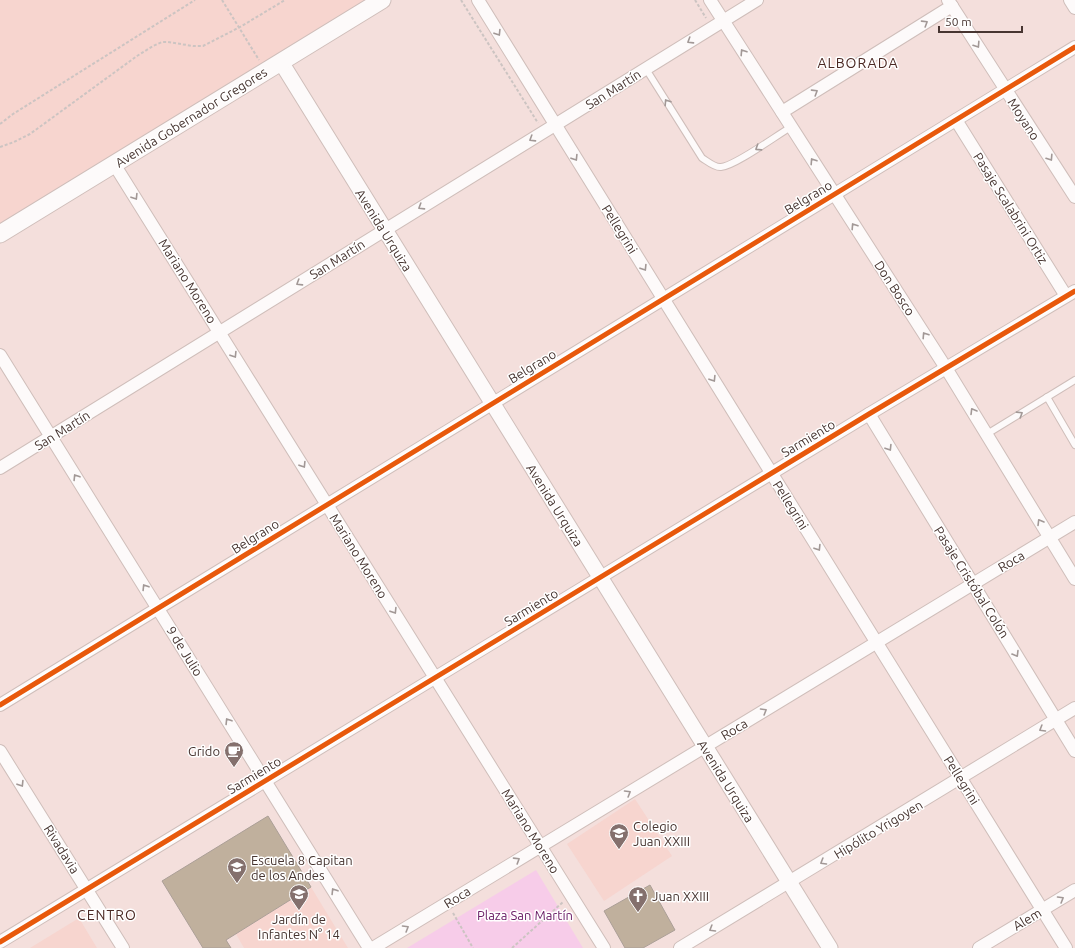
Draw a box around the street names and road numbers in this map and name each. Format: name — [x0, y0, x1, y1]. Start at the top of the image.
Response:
street label: Avenida Gobernador Gregores — [113, 64, 270, 170]
street label: San Martín — [583, 66, 643, 112]
street label: Moyano — [1005, 96, 1043, 142]
street label: Pasaje Scalabrini Ortiz — [971, 150, 1051, 266]
street label: Belgrano — [782, 177, 834, 217]
street label: Avenida Urquiza — [353, 186, 415, 274]
street label: Pellegrini — [600, 202, 640, 256]
street label: Mariano Moreno — [156, 236, 220, 326]
street label: San Martín — [307, 236, 367, 282]
street label: Don Bosco — [872, 258, 918, 318]
street label: Belgrano — [506, 346, 558, 386]
street label: San Martín — [32, 407, 92, 453]
street label: Sarmiento — [779, 417, 837, 459]
street label: Avenida Urquiza — [524, 461, 586, 549]
street label: Pellegrini — [771, 478, 811, 532]
street label: Mariano Moreno — [327, 511, 391, 601]
street label: Belgrano — [229, 516, 281, 556]
street label: Pasaje Cristóbal Colón — [932, 524, 1012, 640]
street label: Roca — [995, 548, 1027, 574]
street label: Sarmiento — [502, 586, 560, 628]
street label: 9 de Julio — [164, 624, 206, 678]
street label: Roca — [718, 716, 750, 742]
street label: Avenida Urquiza — [695, 737, 757, 825]
street label: Pellegrini — [942, 753, 982, 807]
street label: Sarmiento — [225, 754, 283, 796]
street label: Mariano Moreno — [499, 786, 563, 876]
street label: Hipólito Yrigoyen — [831, 797, 925, 861]
street label: Rivadavia — [42, 822, 82, 876]
street label: Roca — [441, 884, 473, 910]
street label: Alem — [1010, 905, 1044, 933]

